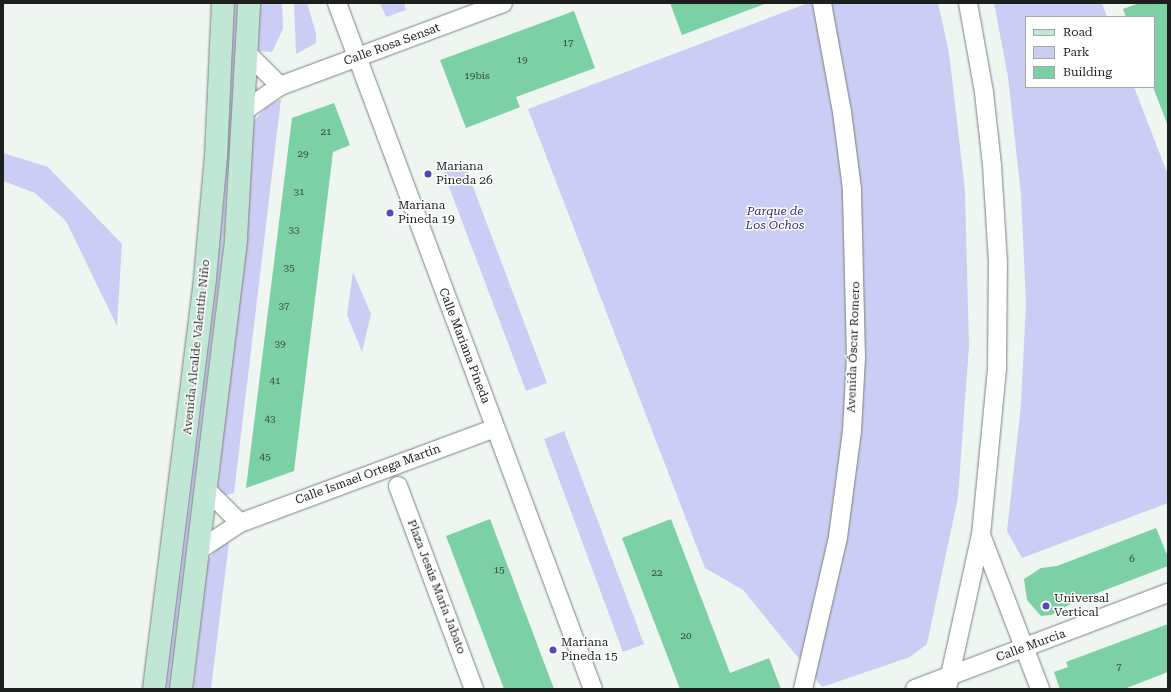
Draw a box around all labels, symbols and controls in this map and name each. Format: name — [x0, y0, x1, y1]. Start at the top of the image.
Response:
legend — [1025, 16, 1155, 88]
street label: Calle Rosa Sensat — [342, 21, 442, 69]
text: Road — [1063, 25, 1092, 39]
house number: 17 — [562, 37, 574, 49]
text: Park — [1063, 45, 1089, 59]
house number: 19 — [516, 54, 528, 66]
text: Building — [1063, 65, 1112, 79]
house number: 19bis — [464, 70, 490, 82]
house number: 21 — [320, 126, 332, 138]
house number: 29 — [297, 148, 309, 160]
place label: Mariana Pineda 26 — [436, 160, 493, 188]
marker: Mariana Pineda 26 — [423, 169, 433, 179]
house number: 31 — [293, 186, 305, 198]
place label: Mariana Pineda 19 — [398, 199, 455, 227]
park label: Parque de Los Ochos — [746, 205, 804, 233]
marker: Mariana Pineda 19 — [385, 208, 395, 218]
house number: 33 — [288, 224, 300, 236]
street label: Avenida Alcalde Valentín Niño — [181, 259, 213, 435]
house number: 35 — [283, 262, 295, 274]
street label: Avenida Óscar Romero — [845, 281, 863, 413]
street label: Calle Mariana Pineda — [435, 286, 493, 406]
house number: 37 — [278, 300, 290, 312]
house number: 39 — [274, 338, 286, 350]
house number: 41 — [269, 375, 281, 387]
house number: 43 — [264, 413, 276, 425]
street label: Calle Ismael Ortega Martín — [293, 442, 443, 508]
house number: 45 — [259, 451, 271, 463]
street label: Plaza Jesús María Jabato — [404, 518, 468, 656]
house number: 6 — [1129, 553, 1135, 565]
house number: 15 — [493, 564, 505, 576]
house number: 22 — [651, 567, 663, 579]
place label: Universal Vertical — [1054, 592, 1109, 620]
marker: Universal Vertical — [1041, 601, 1051, 611]
street label: Calle Murcia — [994, 627, 1068, 665]
house number: 20 — [680, 630, 692, 642]
place label: Mariana Pineda 15 — [561, 636, 618, 664]
marker: Mariana Pineda 15 — [548, 645, 558, 655]
house number: 7 — [1116, 661, 1122, 673]

